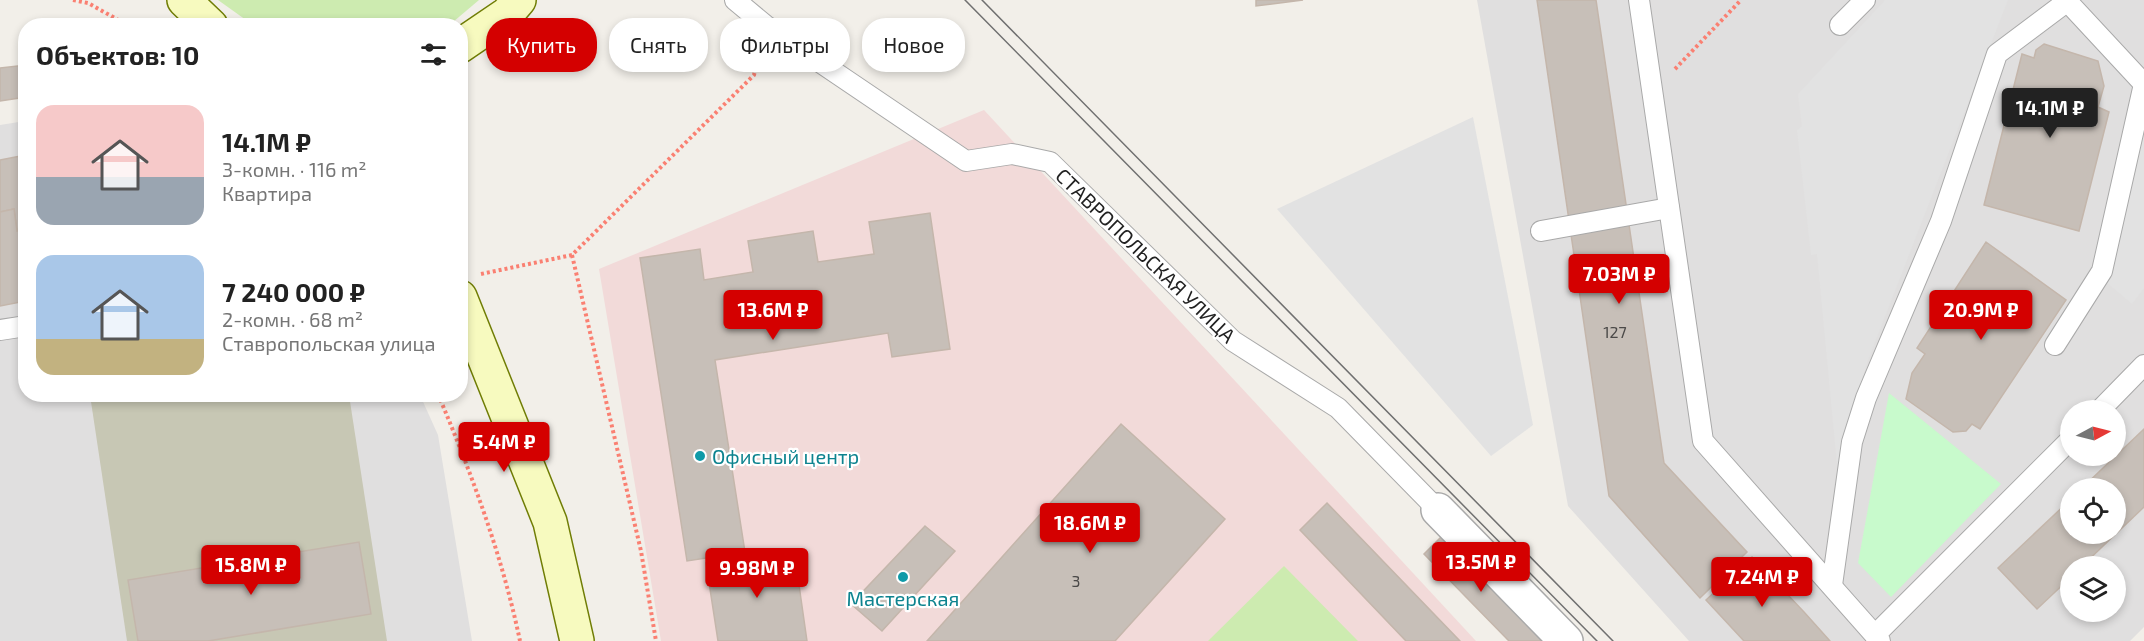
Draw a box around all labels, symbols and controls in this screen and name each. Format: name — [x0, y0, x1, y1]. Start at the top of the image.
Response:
chip: Купить — [486, 18, 597, 72]
chip: Снять — [609, 18, 708, 72]
chip: Фильтры — [720, 18, 850, 72]
chip: Новое — [862, 18, 965, 72]
icon: filters — [417, 38, 450, 71]
text: Объектов: 10 — [36, 39, 199, 70]
pin: 14.1M ₽ — [1995, 88, 2105, 139]
text: 14.1M ₽ — [2016, 95, 2084, 119]
text: 14.1M ₽ — [222, 126, 311, 157]
icon: home — [84, 129, 156, 201]
text: 3-комн. · 116 m² — [222, 157, 367, 181]
street label: СТАВРОПОЛЬСКАЯ УЛИЦА — [1051, 163, 1241, 348]
text: Квартира — [222, 181, 312, 205]
pin: 7.03M ₽ — [1564, 254, 1674, 305]
text: 7.03M ₽ — [1582, 261, 1656, 285]
text: 7 240 000 ₽ — [222, 276, 365, 307]
icon: home — [84, 279, 156, 351]
pin: 13.6M ₽ — [718, 290, 828, 341]
pin: 20.9M ₽ — [1926, 290, 2036, 341]
text: 13.6M ₽ — [737, 297, 809, 321]
text: 20.9M ₽ — [1943, 297, 2019, 321]
text: 2-комн. · 68 m² — [222, 307, 363, 331]
house number: 127 — [1603, 322, 1627, 341]
text: Ставропольская улица — [222, 331, 436, 355]
north arrow — [2060, 400, 2126, 466]
map controls — [2060, 400, 2126, 622]
pin: 5.4M ₽ — [455, 422, 553, 473]
text: 5.4M ₽ — [472, 429, 536, 453]
place label: Офисный центр — [712, 444, 859, 468]
marker: Офисный центр — [693, 449, 707, 463]
button: locate — [2060, 478, 2126, 544]
pin: 18.6M ₽ — [1035, 503, 1145, 554]
text: 18.6M ₽ — [1054, 510, 1126, 534]
pin: 13.5M ₽ — [1426, 542, 1536, 593]
pin: 15.8M ₽ — [196, 545, 306, 596]
pin: 9.98M ₽ — [702, 548, 812, 599]
text: 13.5M ₽ — [1446, 549, 1516, 573]
text: 15.8M ₽ — [215, 552, 287, 576]
text: 9.98M ₽ — [719, 555, 795, 579]
button: layers — [2060, 556, 2126, 622]
pin: 7.24M ₽ — [1707, 557, 1817, 608]
text: 7.24M ₽ — [1725, 564, 1799, 588]
marker: Мастерская — [896, 570, 910, 584]
house number: 3 — [1072, 571, 1080, 590]
place label: Мастерская — [847, 586, 959, 610]

